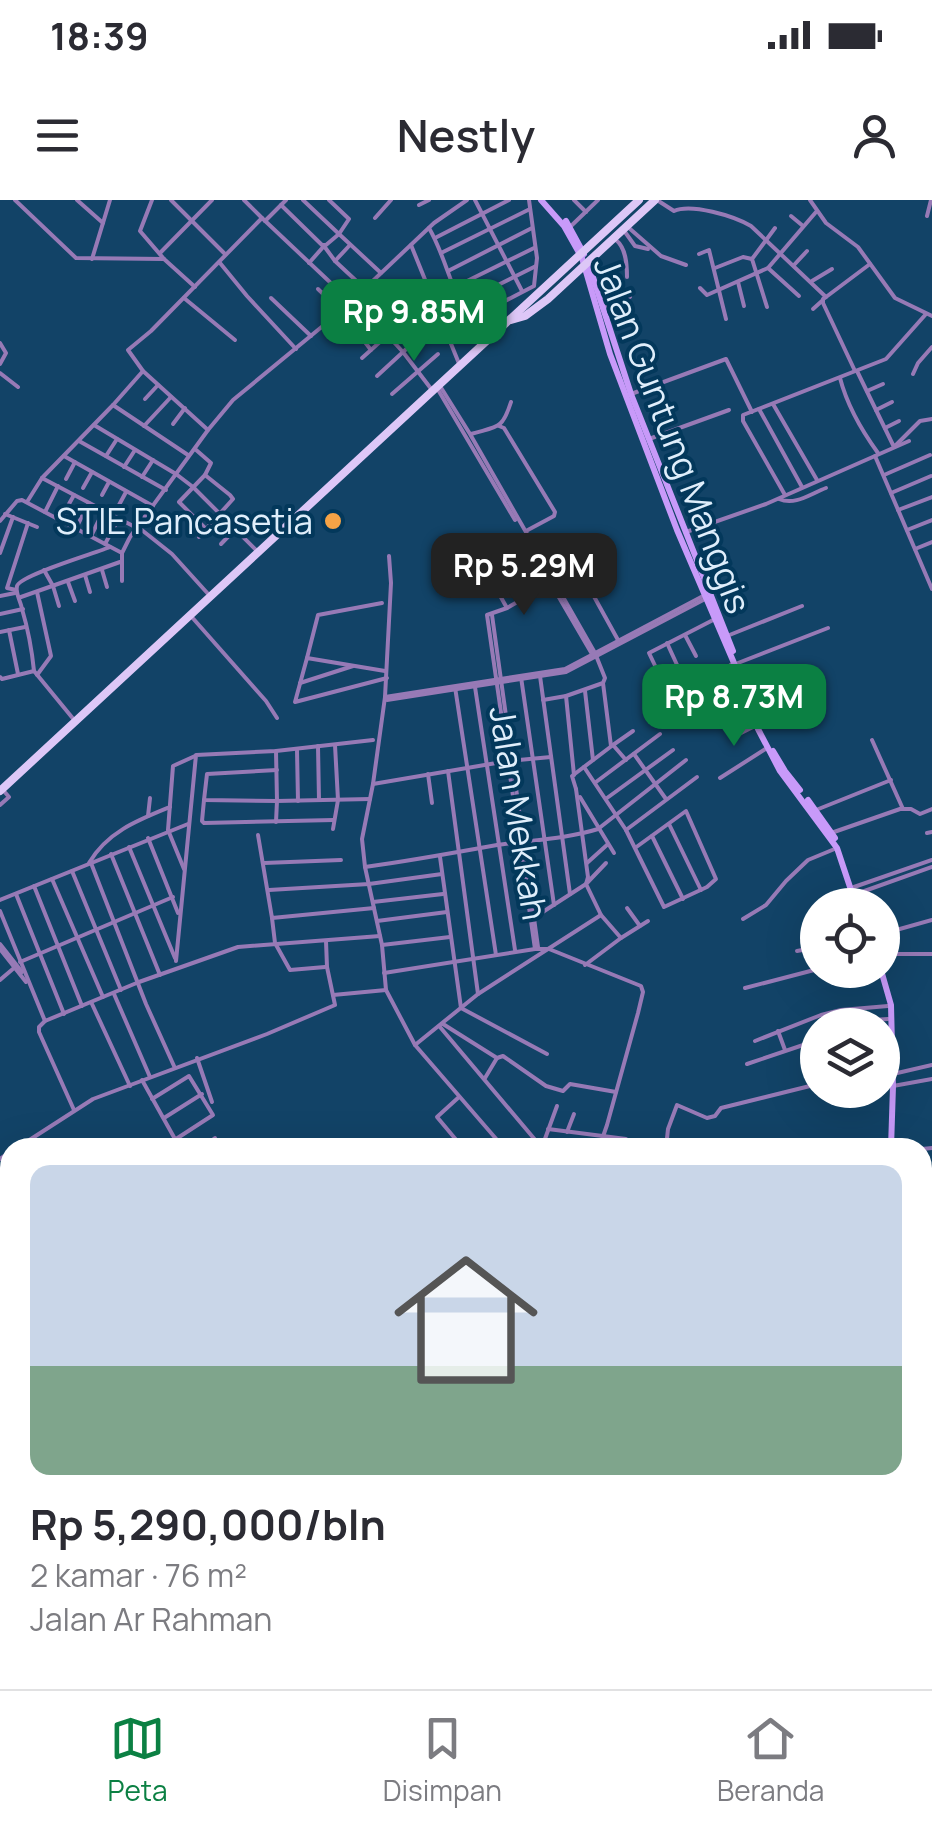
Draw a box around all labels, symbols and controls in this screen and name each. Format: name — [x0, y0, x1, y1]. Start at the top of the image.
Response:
text: 18:39 — [50, 9, 149, 61]
text: Nestly — [397, 104, 535, 166]
icon: menu — [30, 108, 85, 163]
icon: person — [847, 108, 902, 163]
street label: Jalan Guntung Manggis — [583, 250, 763, 620]
pin: Rp 9.85M — [311, 279, 517, 364]
text: Rp 9.85M — [343, 289, 485, 333]
place label: STIE Pancasetia — [56, 497, 313, 545]
marker: STIE Pancasetia — [322, 510, 344, 532]
pin: Rp 5.29M — [421, 533, 627, 618]
text: Rp 5.29M — [453, 543, 595, 587]
pin: Rp 8.73M — [631, 664, 837, 749]
text: Rp 8.73M — [664, 674, 804, 718]
street label: Jalan Mekkah — [478, 703, 560, 923]
map controls — [800, 888, 900, 1108]
button: locate — [800, 888, 900, 988]
button: layers — [800, 1008, 900, 1108]
icon: home — [376, 1230, 556, 1410]
text: Rp 5,290,000/bln — [30, 1495, 386, 1553]
text: 2 kamar · 76 m² — [30, 1553, 247, 1597]
text: Jalan Ar Rahman — [30, 1597, 272, 1641]
tab: Peta — [108, 1711, 168, 1809]
tab: Disimpan — [383, 1711, 502, 1809]
tab: Beranda — [717, 1711, 824, 1809]

